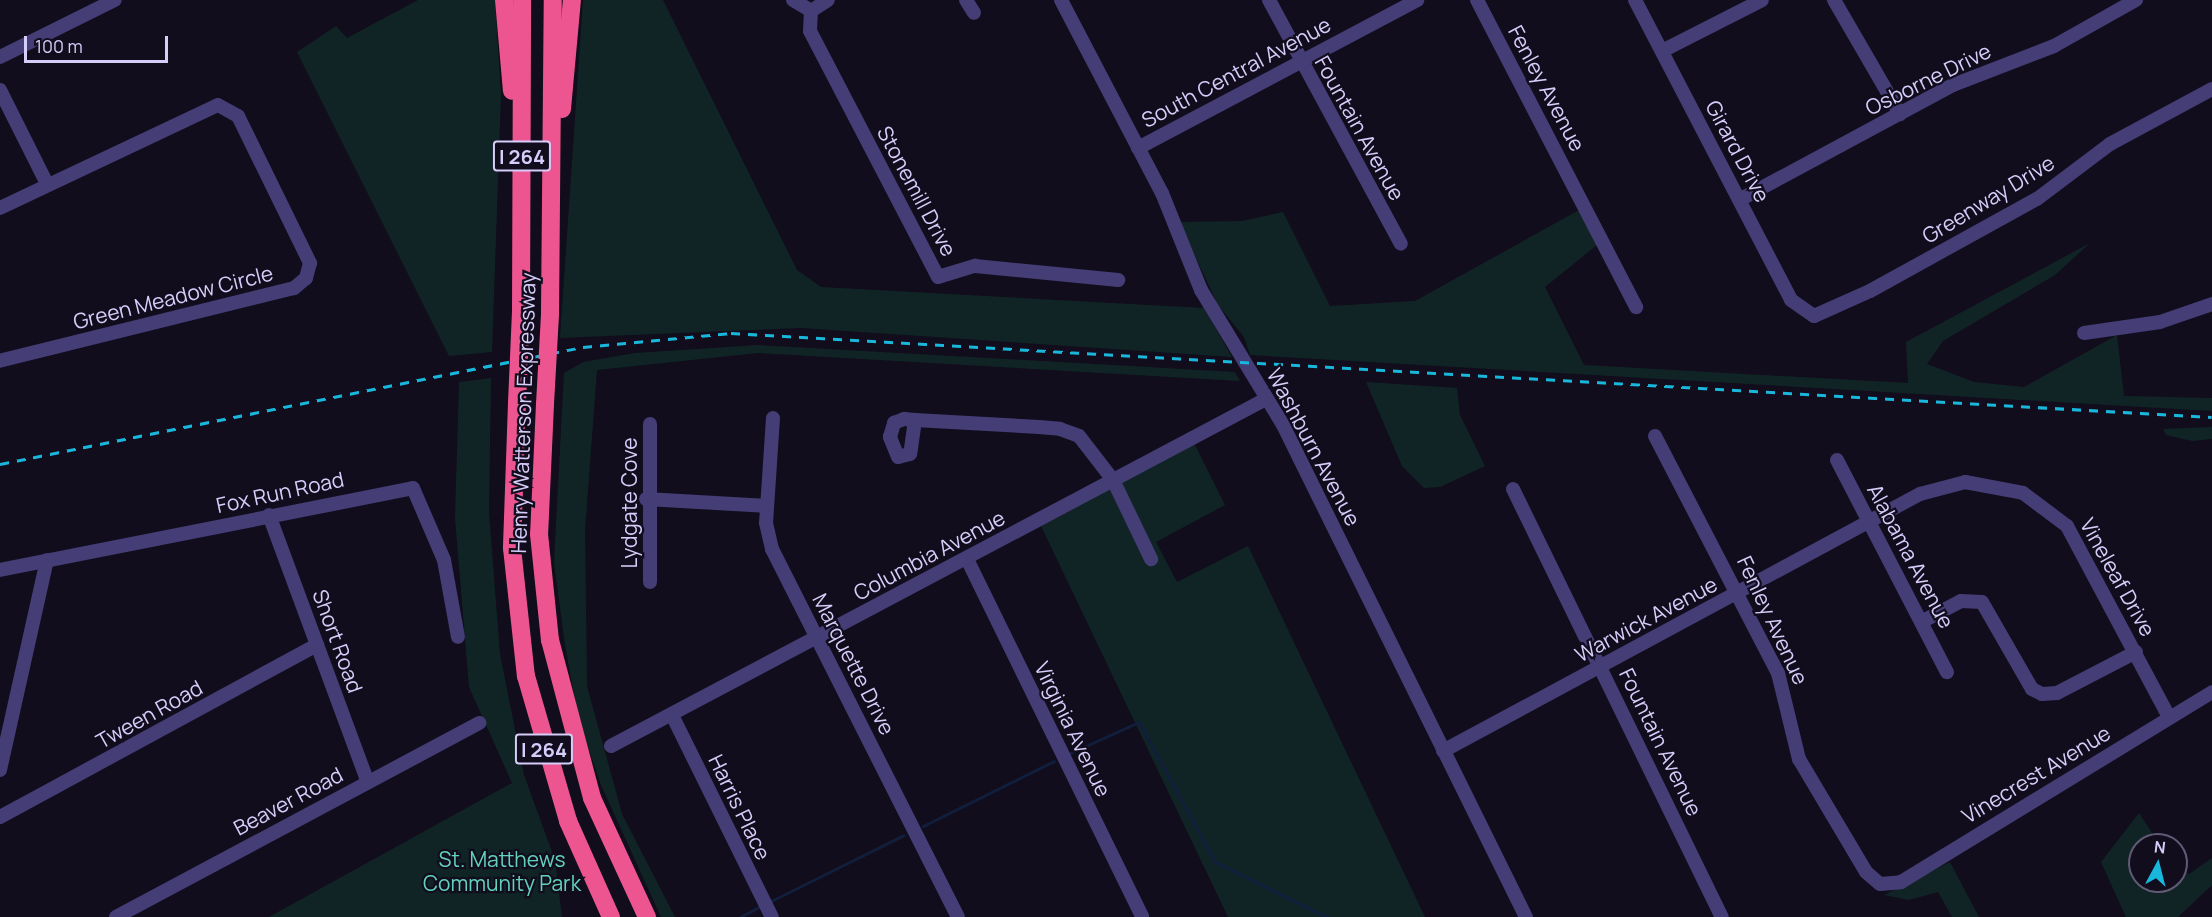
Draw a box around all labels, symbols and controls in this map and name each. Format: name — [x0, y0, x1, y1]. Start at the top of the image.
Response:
street label: South Central Avenue — [1137, 11, 1335, 133]
street label: Fenley Avenue — [1503, 21, 1591, 155]
scale bar — [27, 24, 171, 62]
text: 100 m — [35, 34, 83, 58]
street label: Osborne Drive — [1861, 38, 1995, 120]
street label: Fountain Avenue — [1310, 51, 1410, 205]
street label: Girard Drive — [1701, 96, 1775, 206]
street label: Stonemill Drive — [872, 122, 962, 260]
road number: I 264 — [492, 139, 552, 173]
street label: Greenway Drive — [1917, 150, 2059, 248]
street label: Green Meadow Circle — [71, 260, 275, 334]
street label: Henry Watterson Expressway — [505, 272, 541, 554]
street label: Washburn Avenue — [1262, 364, 1366, 530]
street label: Lydgate Cove — [616, 438, 642, 568]
street label: Fox Run Road — [214, 466, 346, 518]
street label: Alabama Avenue — [1862, 480, 1960, 632]
street label: Columbia Avenue — [849, 505, 1009, 605]
street label: Vineleaf Drive — [2075, 514, 2161, 640]
street label: Fenley Avenue — [1732, 552, 1814, 688]
street label: Warwick Avenue — [1571, 571, 1721, 667]
street label: Short Road — [308, 586, 368, 696]
street label: Marquette Drive — [808, 589, 900, 739]
street label: Virginia Avenue — [1030, 658, 1116, 800]
street label: Fountain Avenue — [1614, 664, 1708, 820]
street label: Tween Road — [91, 674, 207, 754]
street label: Vinecrest Avenue — [1957, 720, 2115, 828]
road number: I 264 — [514, 732, 574, 766]
street label: Harris Place — [704, 750, 776, 864]
street label: Beaver Road — [229, 762, 347, 840]
north arrow — [2128, 833, 2188, 893]
text: N — [2153, 836, 2167, 859]
park label: St. Matthews Community Park — [423, 846, 581, 896]

